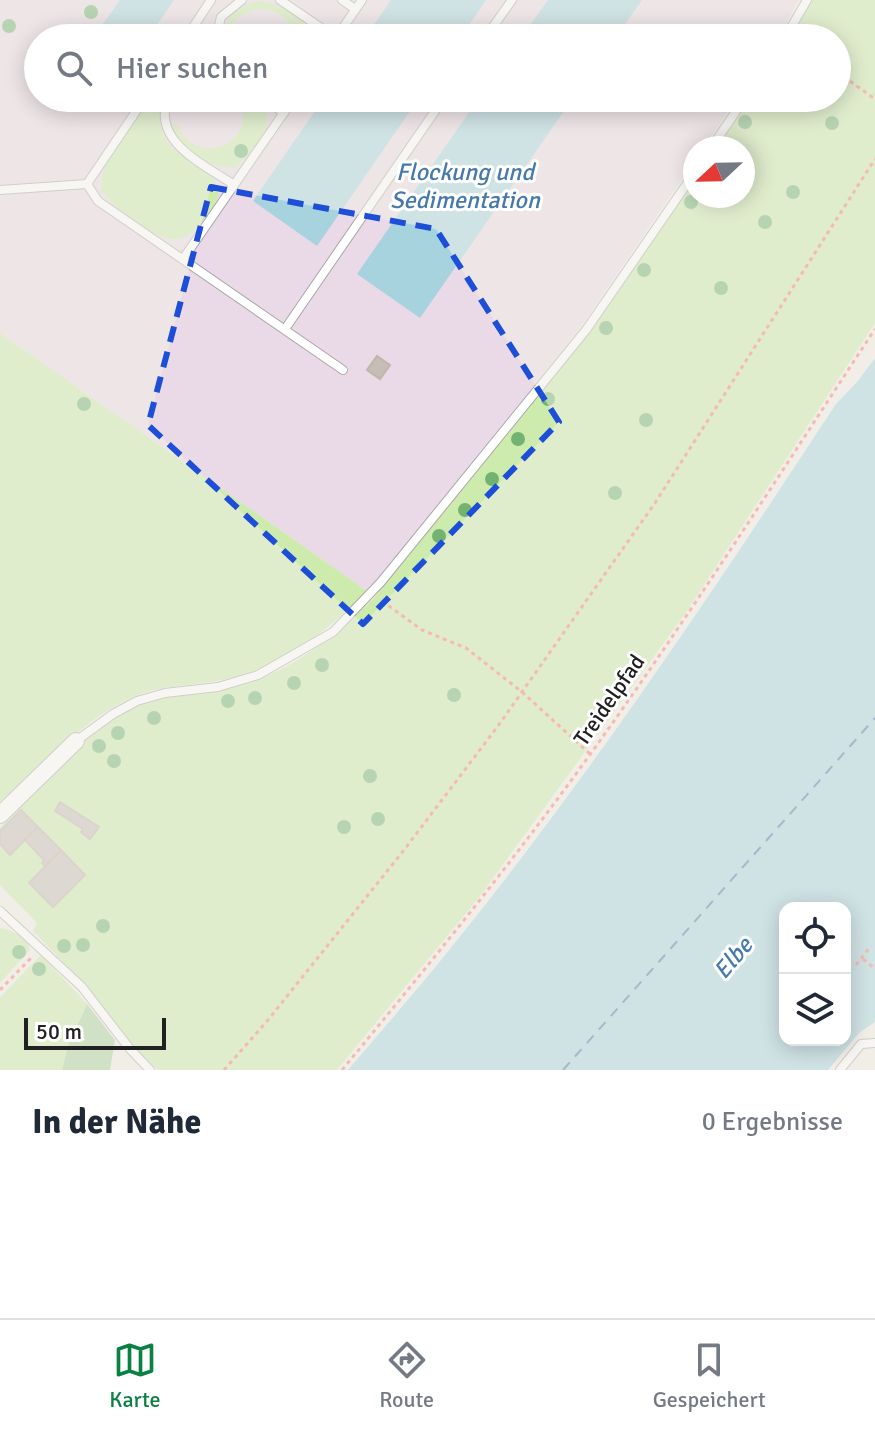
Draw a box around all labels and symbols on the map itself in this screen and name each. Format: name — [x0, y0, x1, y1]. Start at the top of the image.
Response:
north arrow — [683, 136, 755, 208]
water label: Flockung und Sedimentation — [390, 157, 541, 215]
street label: Treidelpfad — [568, 649, 650, 751]
water label: Elbe — [707, 930, 760, 985]
scale bar — [24, 1014, 166, 1050]

